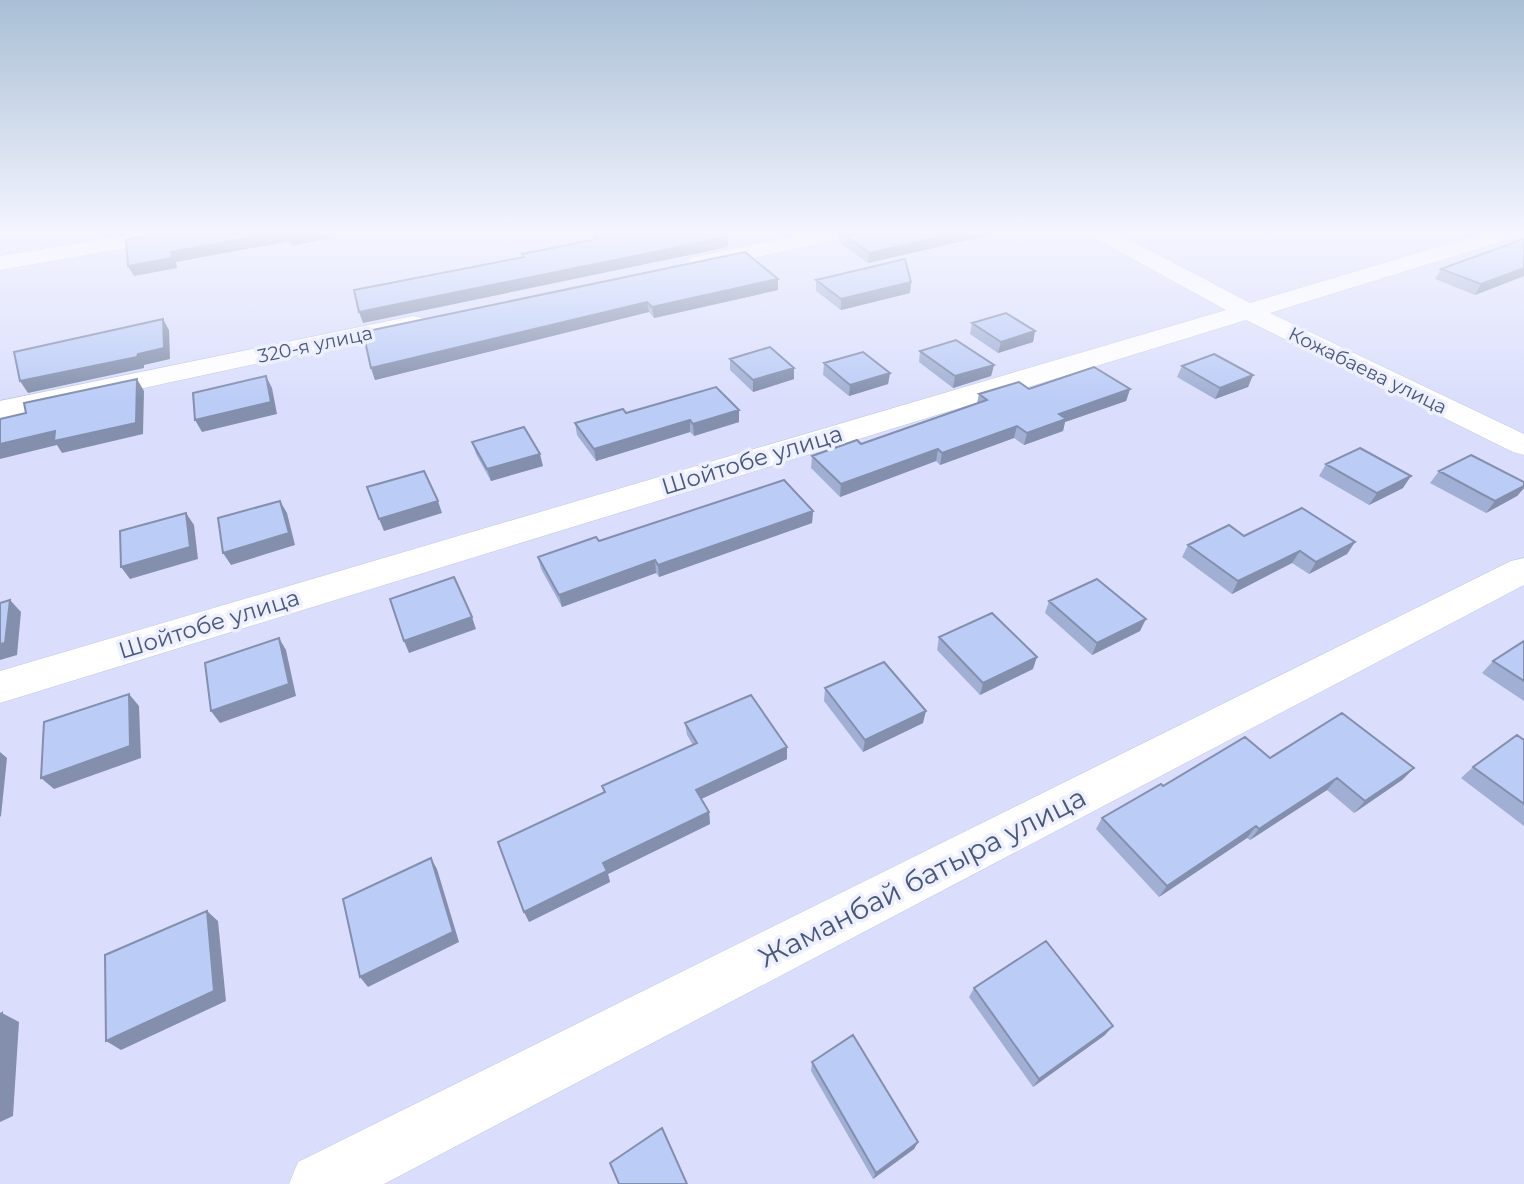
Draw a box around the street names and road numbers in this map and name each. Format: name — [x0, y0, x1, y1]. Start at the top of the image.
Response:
street label: 320-я улица — [256, 321, 375, 368]
street label: Кожабаева улица — [1285, 322, 1451, 419]
street label: Шойтобе улица — [658, 419, 846, 501]
street label: Шойтобе улица — [115, 583, 303, 665]
street label: Жаманбай батыра улица — [753, 779, 1091, 975]

